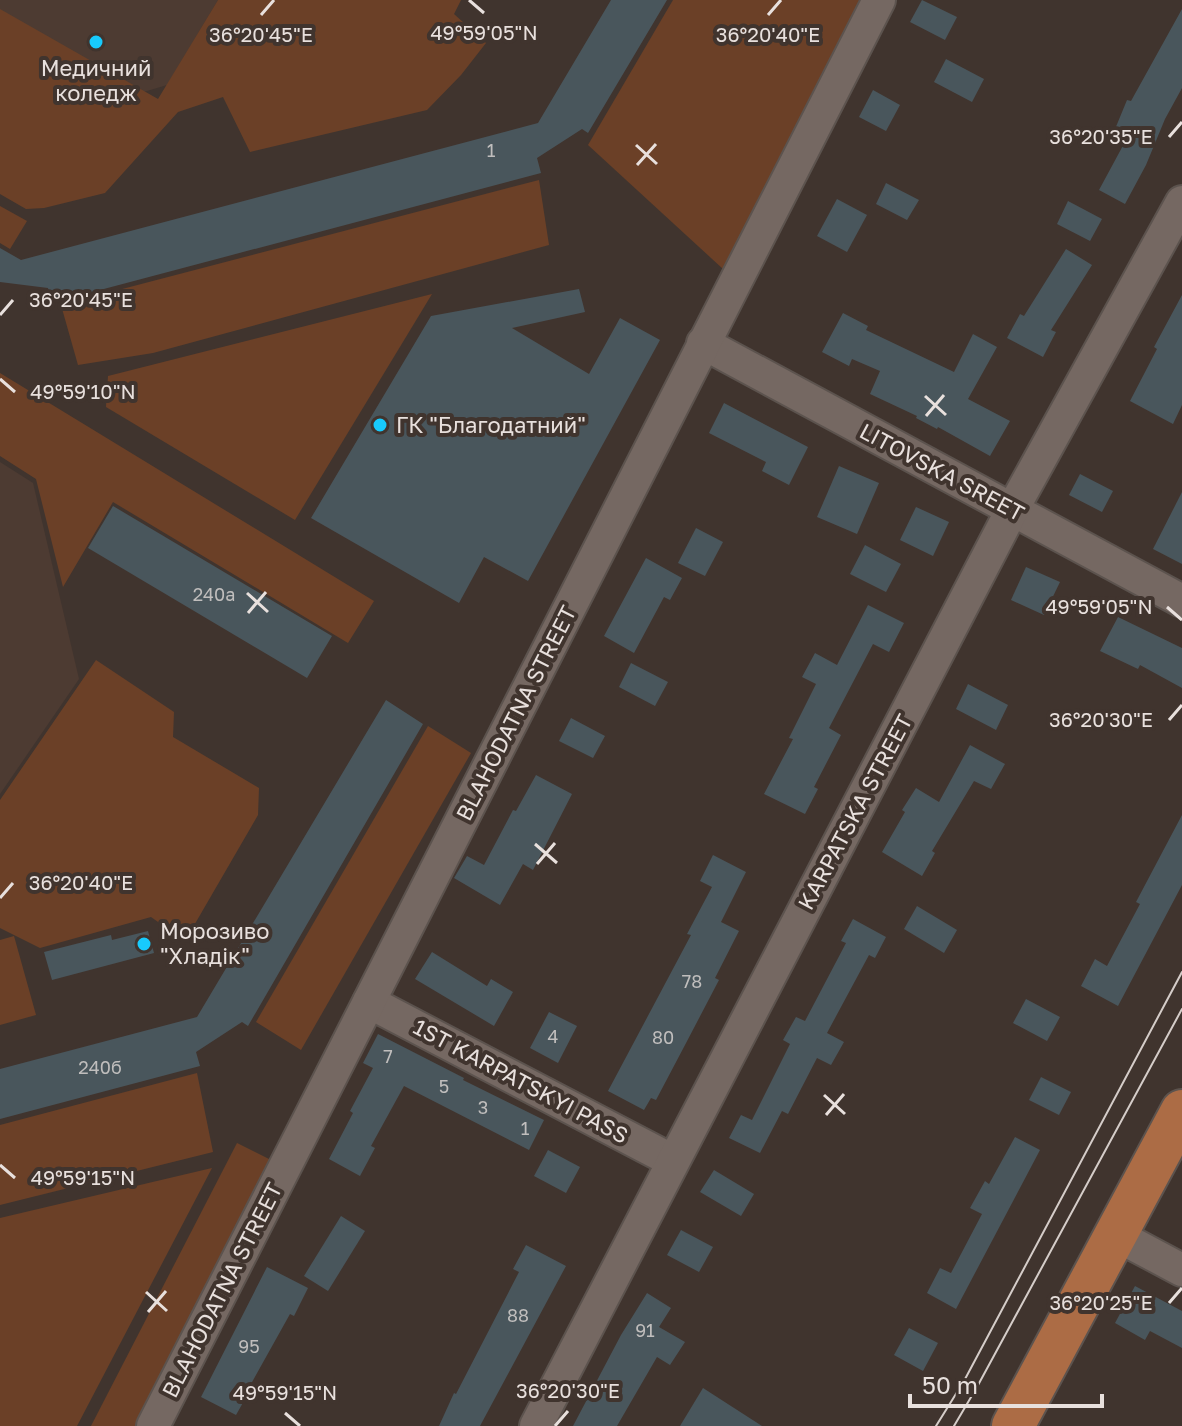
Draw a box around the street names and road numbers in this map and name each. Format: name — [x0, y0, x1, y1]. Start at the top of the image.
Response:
street label: LITOVSKA SREET — [855, 417, 1029, 527]
street label: BLAHODATNA STREET — [450, 601, 582, 825]
street label: KARPATSKA STREET — [792, 709, 918, 914]
street label: 1ST KARPATSKYI PASS — [409, 1013, 633, 1149]
street label: BLAHODATNA STREET — [156, 1178, 288, 1402]

